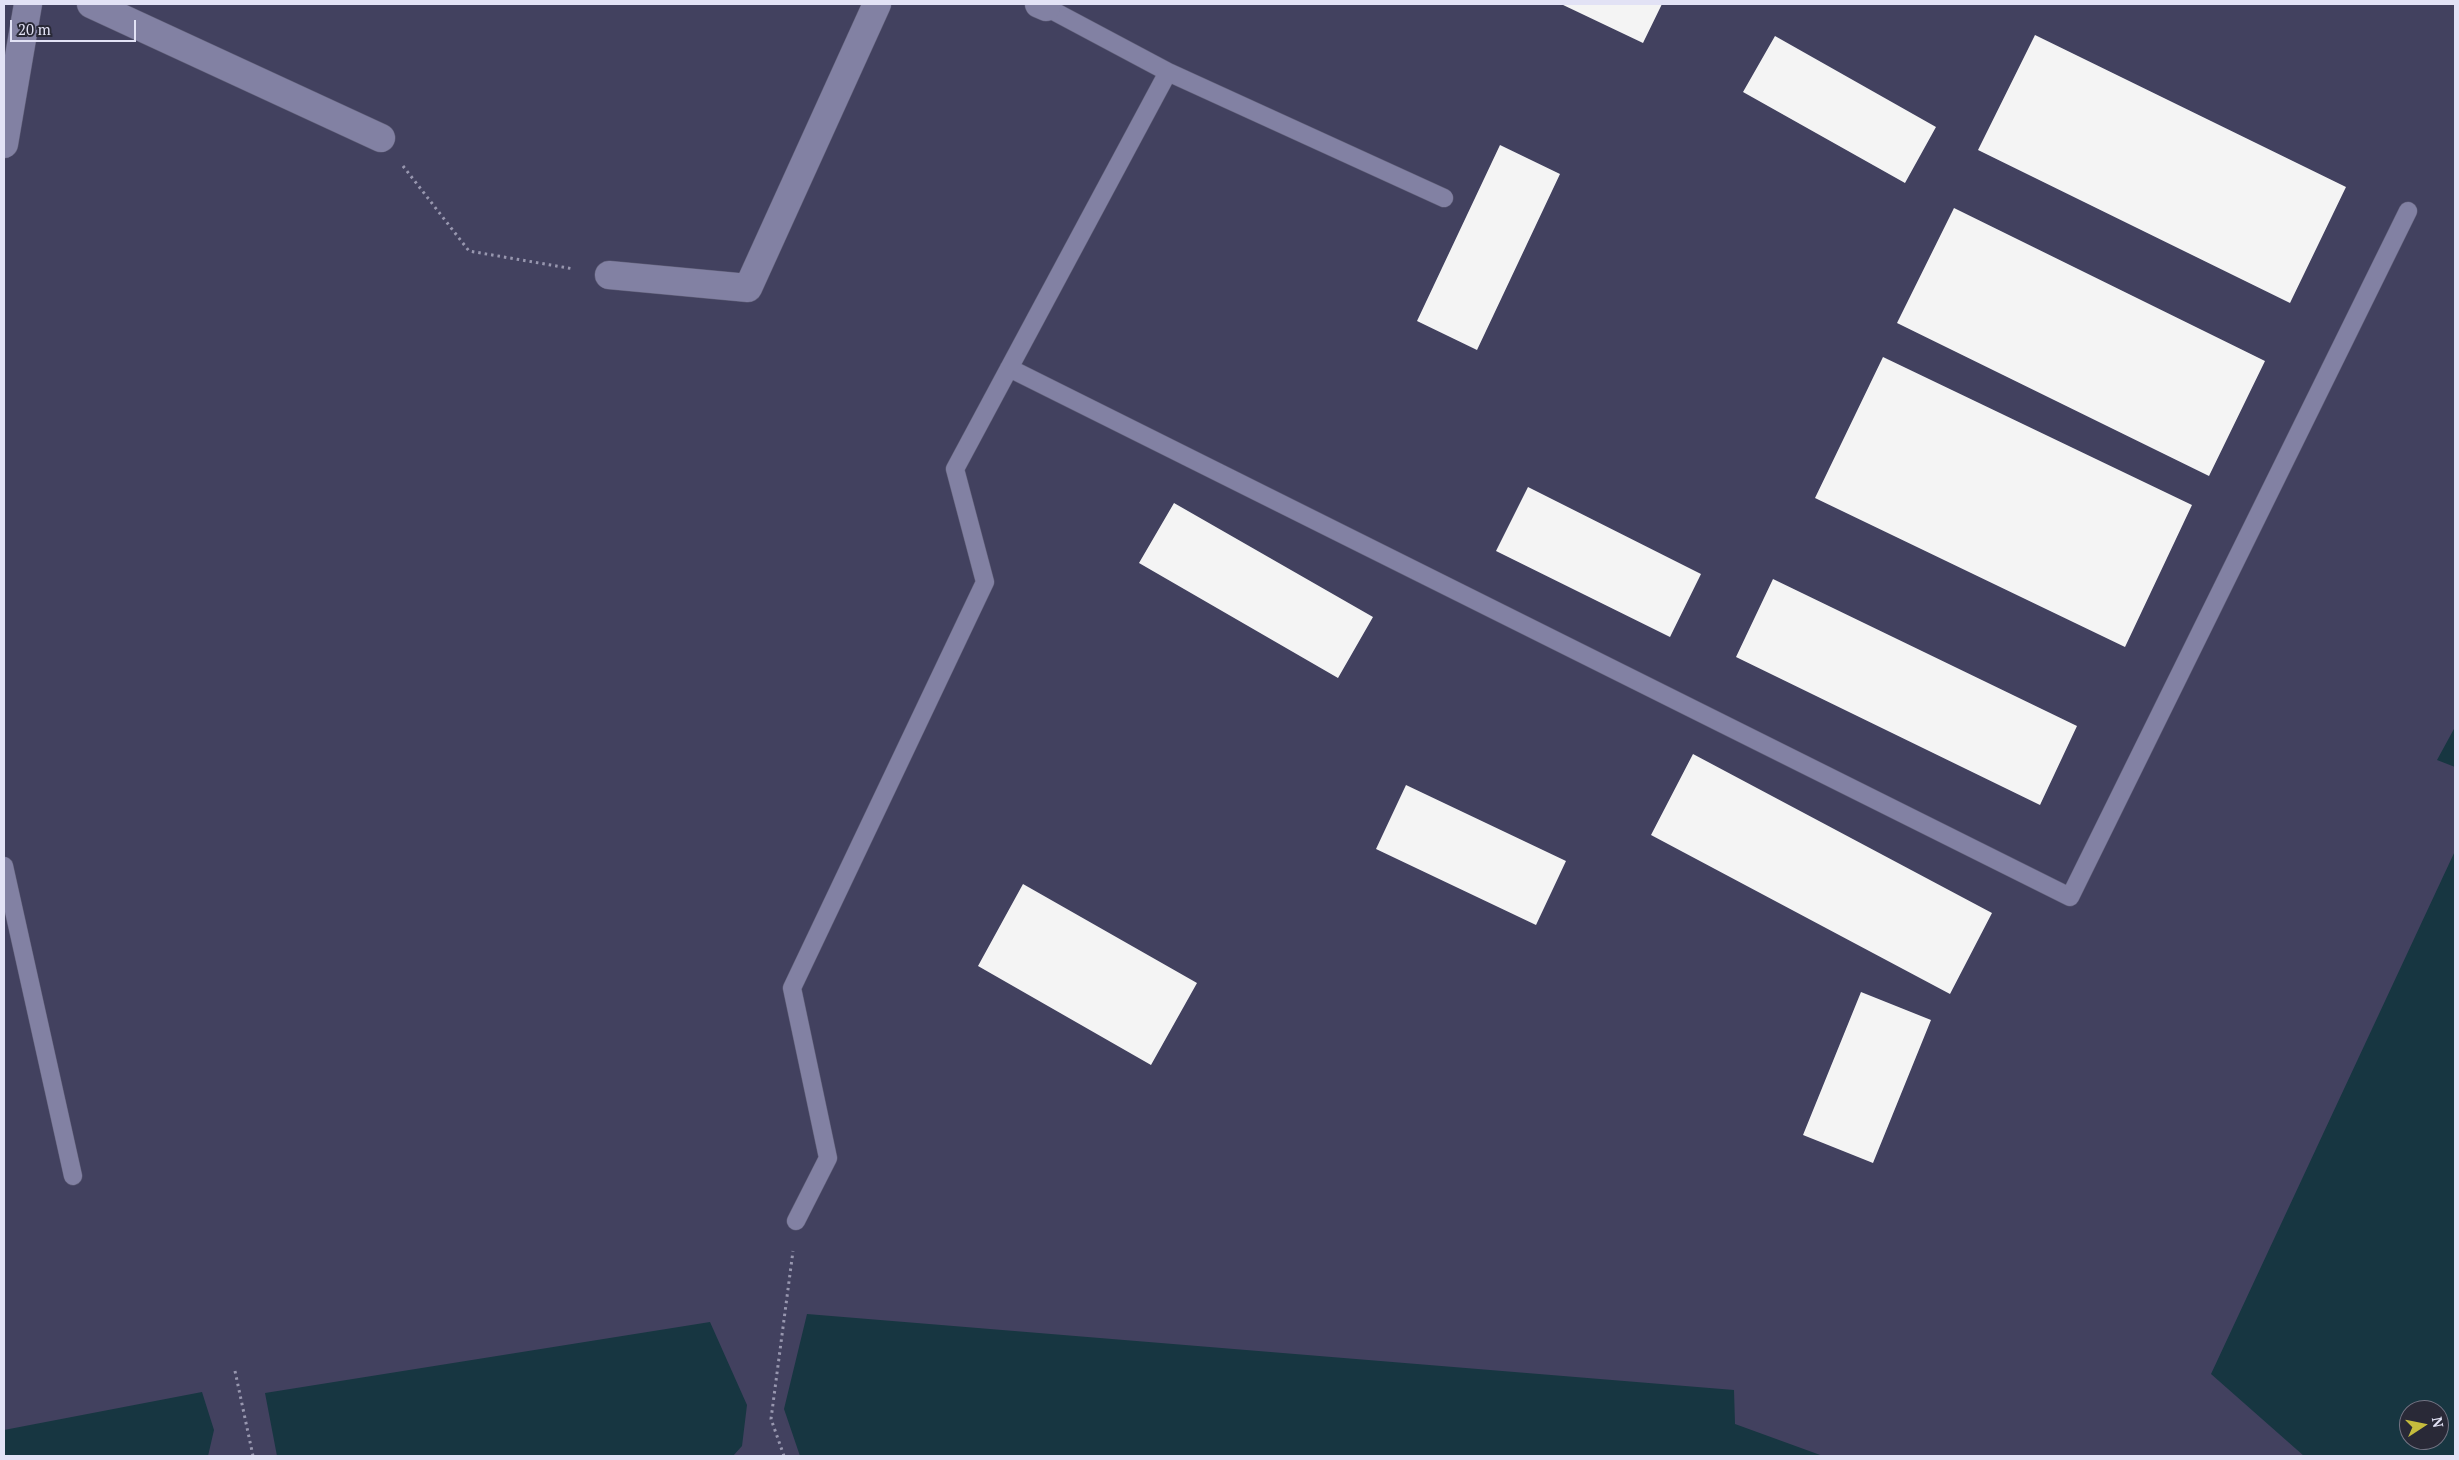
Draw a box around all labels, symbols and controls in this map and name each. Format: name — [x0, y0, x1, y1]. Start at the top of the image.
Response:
scale bar — [12, 10, 139, 42]
text: 20 m — [18, 19, 51, 39]
north arrow — [2399, 1400, 2449, 1450]
text: N — [2428, 1415, 2449, 1429]

